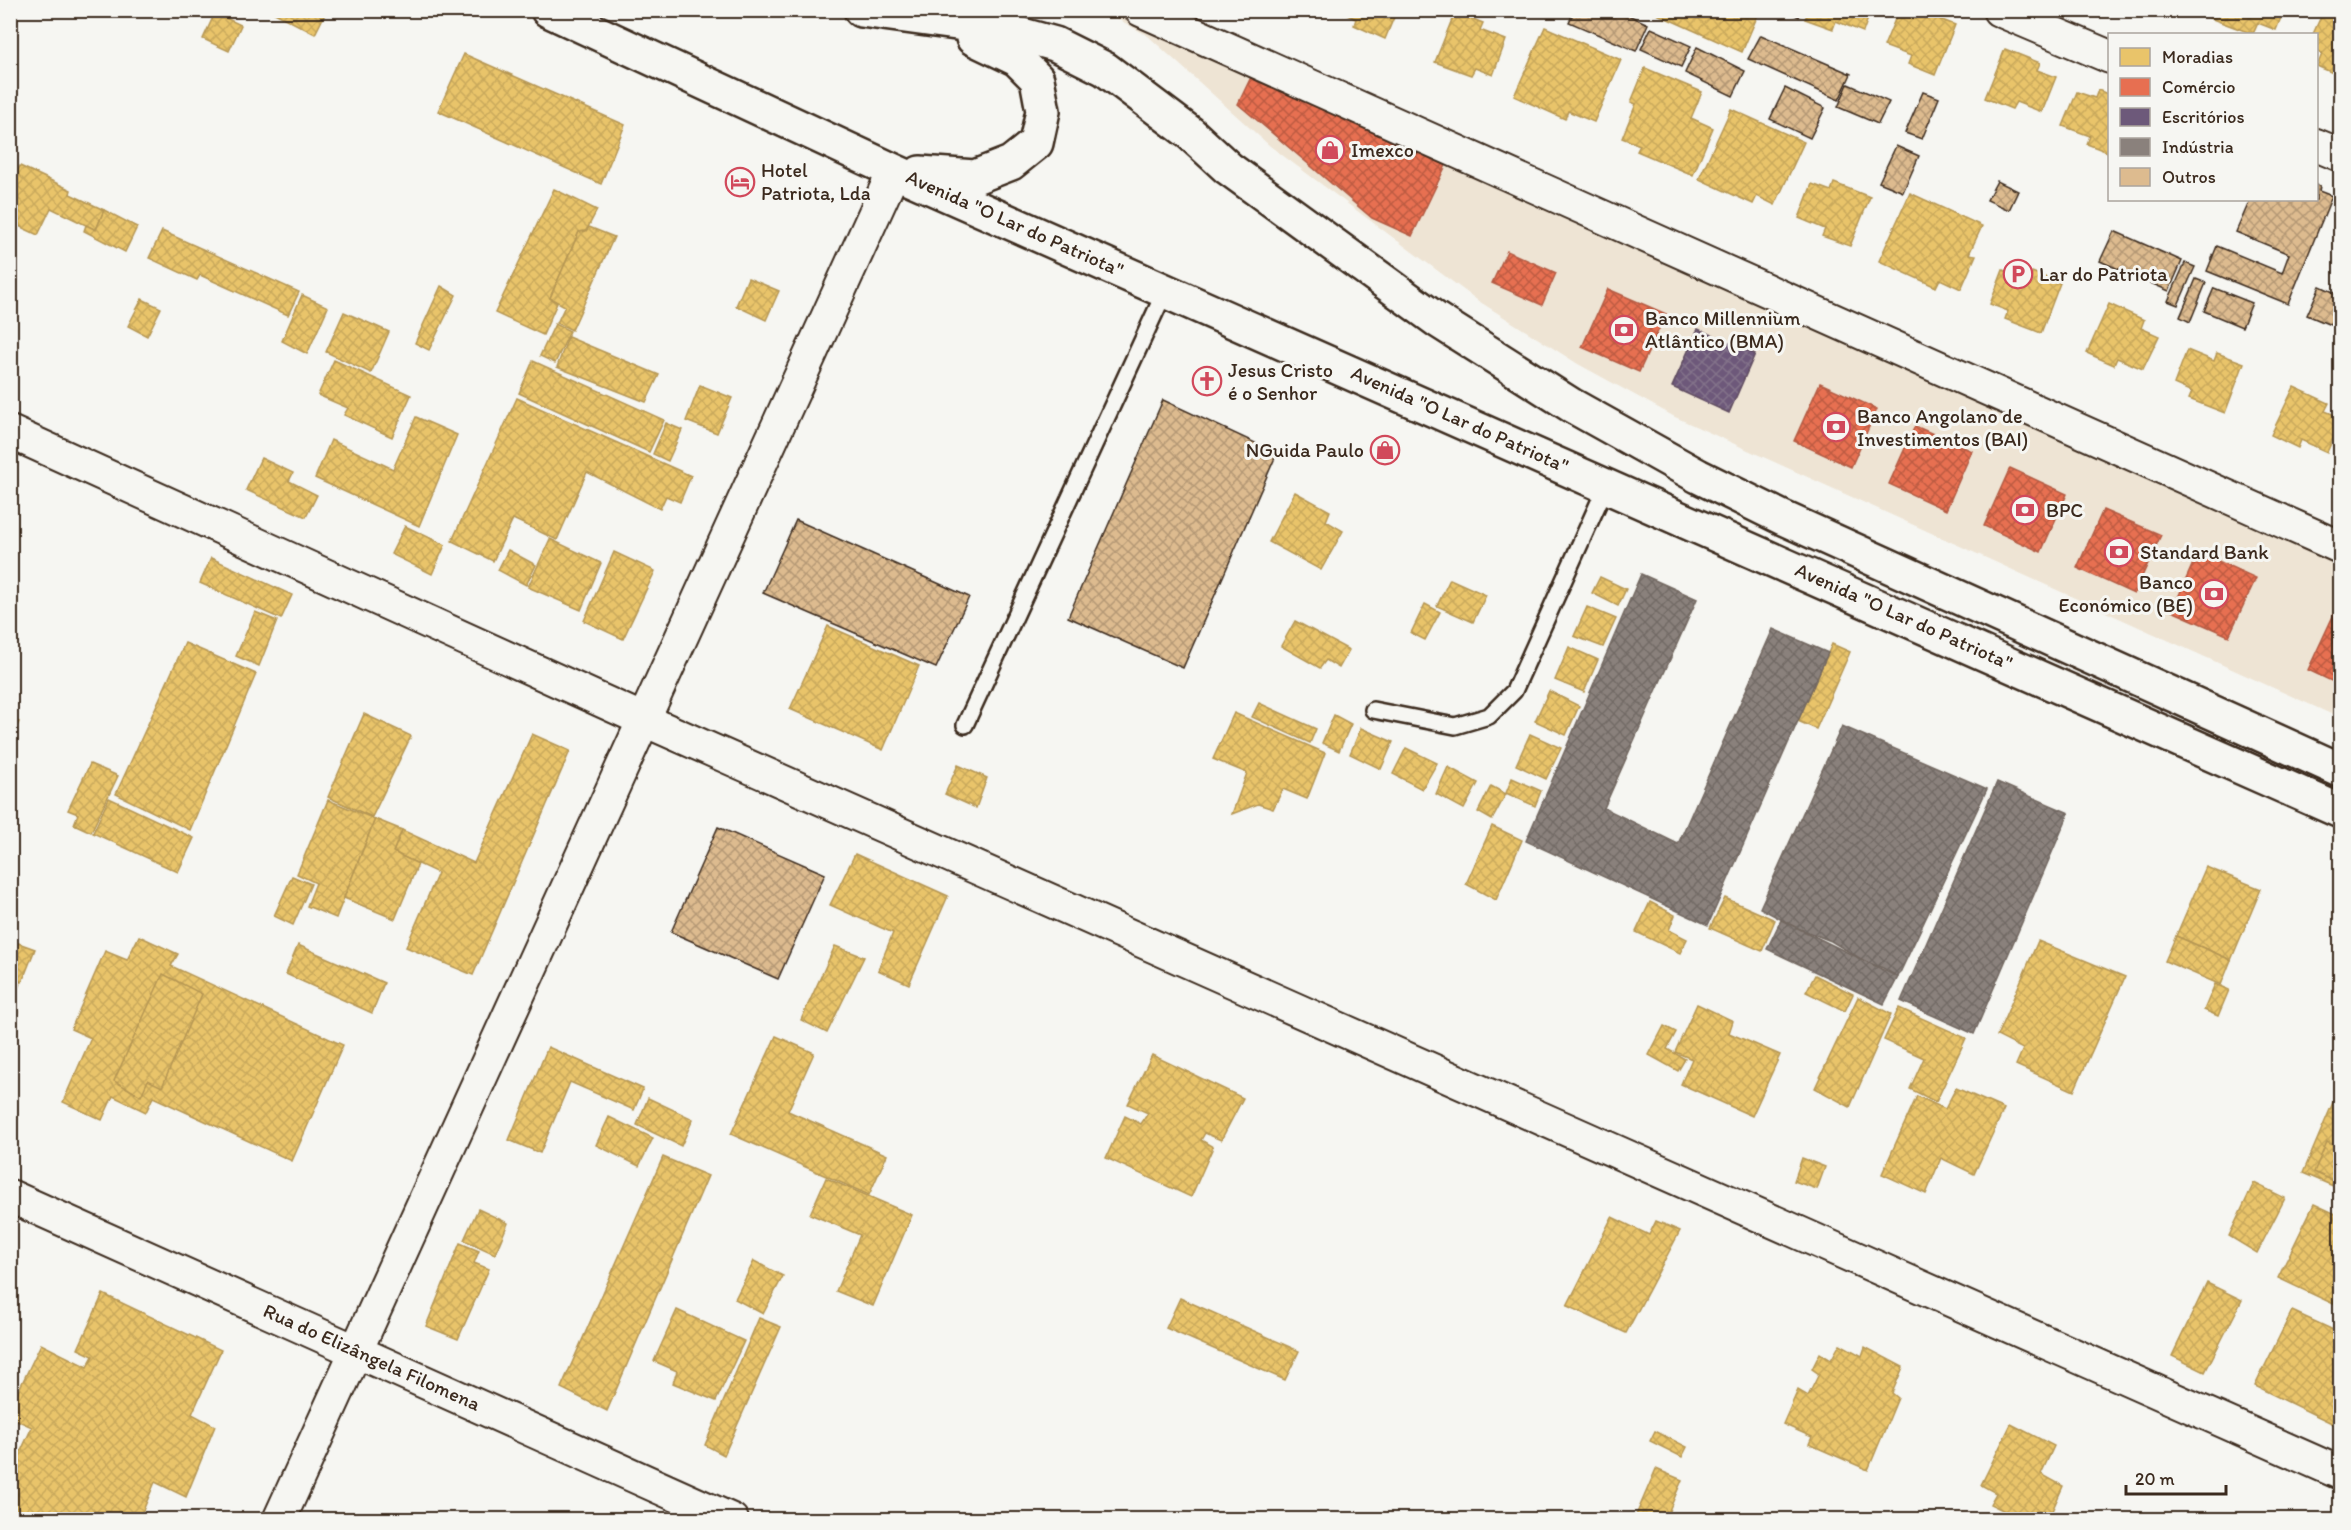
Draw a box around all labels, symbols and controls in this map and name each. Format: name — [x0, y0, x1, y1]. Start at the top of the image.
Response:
legend — [2108, 33, 2318, 201]
text: Moradias — [2162, 46, 2233, 68]
text: Comércio — [2162, 76, 2236, 98]
text: Escritórios — [2162, 106, 2245, 128]
shop icon: Imexco — [1314, 134, 1346, 166]
text: Indústria — [2162, 136, 2234, 158]
place label: Imexco — [1351, 138, 1414, 162]
place label: Hotel Patriota, Lda — [761, 158, 871, 205]
street label: Avenida "O Lar do Patriota" — [903, 164, 1127, 282]
hotel icon: Hotel Patriota, Lda — [724, 166, 756, 198]
text: Outros — [2162, 166, 2216, 188]
parking icon: Lar do Patriota — [2002, 258, 2034, 290]
place label: Lar do Patriota — [2039, 262, 2168, 286]
place label: Banco Millennium Atlântico (BMA) — [1645, 306, 1801, 353]
bank icon: Banco Millennium Atlântico (BMA) — [1608, 314, 1640, 346]
place label: Jesus Cristo é o Senhor — [1228, 358, 1333, 405]
street label: Avenida "O Lar do Patriota" — [1348, 360, 1572, 478]
church icon: Jesus Cristo é o Senhor — [1191, 365, 1223, 397]
place label: Banco Angolano de Investimentos (BAI) — [1857, 404, 2028, 451]
bank icon: Banco Angolano de Investimentos (BAI) — [1820, 411, 1852, 443]
shop icon: NGuida Paulo — [1369, 434, 1401, 466]
place label: NGuida Paulo — [1246, 438, 1364, 462]
bank icon: BPC — [2009, 494, 2041, 526]
place label: BPC — [2046, 498, 2083, 522]
bank icon: Standard Bank — [2103, 536, 2135, 568]
place label: Standard Bank — [2140, 540, 2269, 564]
street label: Avenida "O Lar do Patriota" — [1792, 557, 2016, 675]
place label: Banco Económico (BE) — [2058, 570, 2193, 617]
bank icon: Banco Económico (BE) — [2198, 578, 2230, 610]
street label: Rua do Elizângela Filomena — [260, 1298, 485, 1416]
scale bar — [2126, 1458, 2226, 1496]
text: 20 m — [2135, 1468, 2175, 1490]

